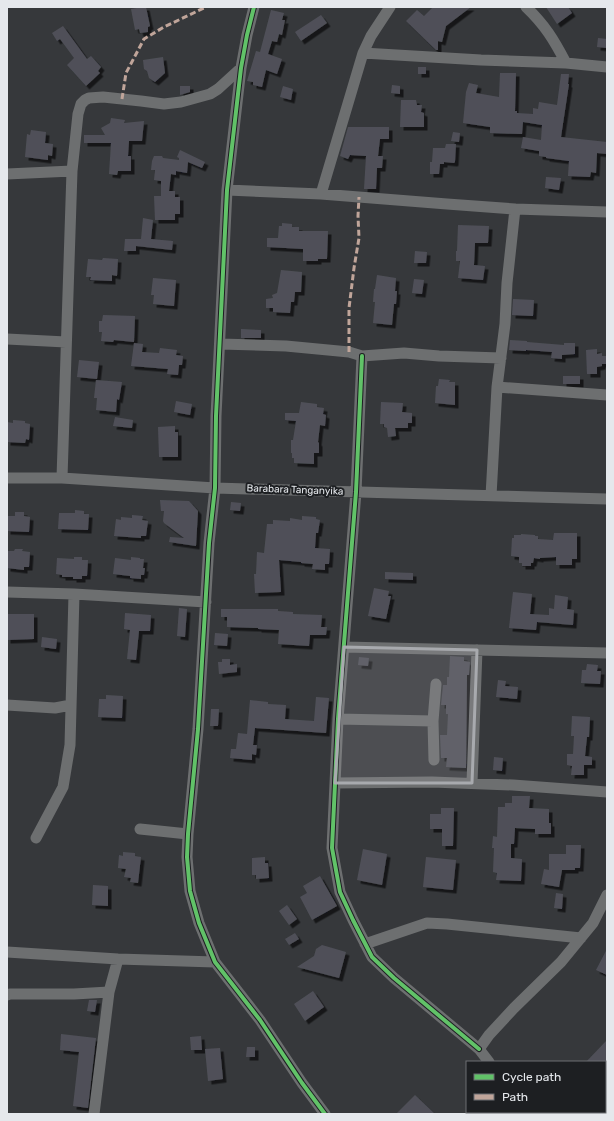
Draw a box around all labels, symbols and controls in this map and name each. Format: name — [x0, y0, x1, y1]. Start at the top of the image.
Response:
street label: Barabara Tanganyika — [246, 482, 344, 498]
legend — [466, 1061, 606, 1113]
text: Cycle path — [502, 1070, 561, 1084]
text: Path — [502, 1090, 528, 1104]

